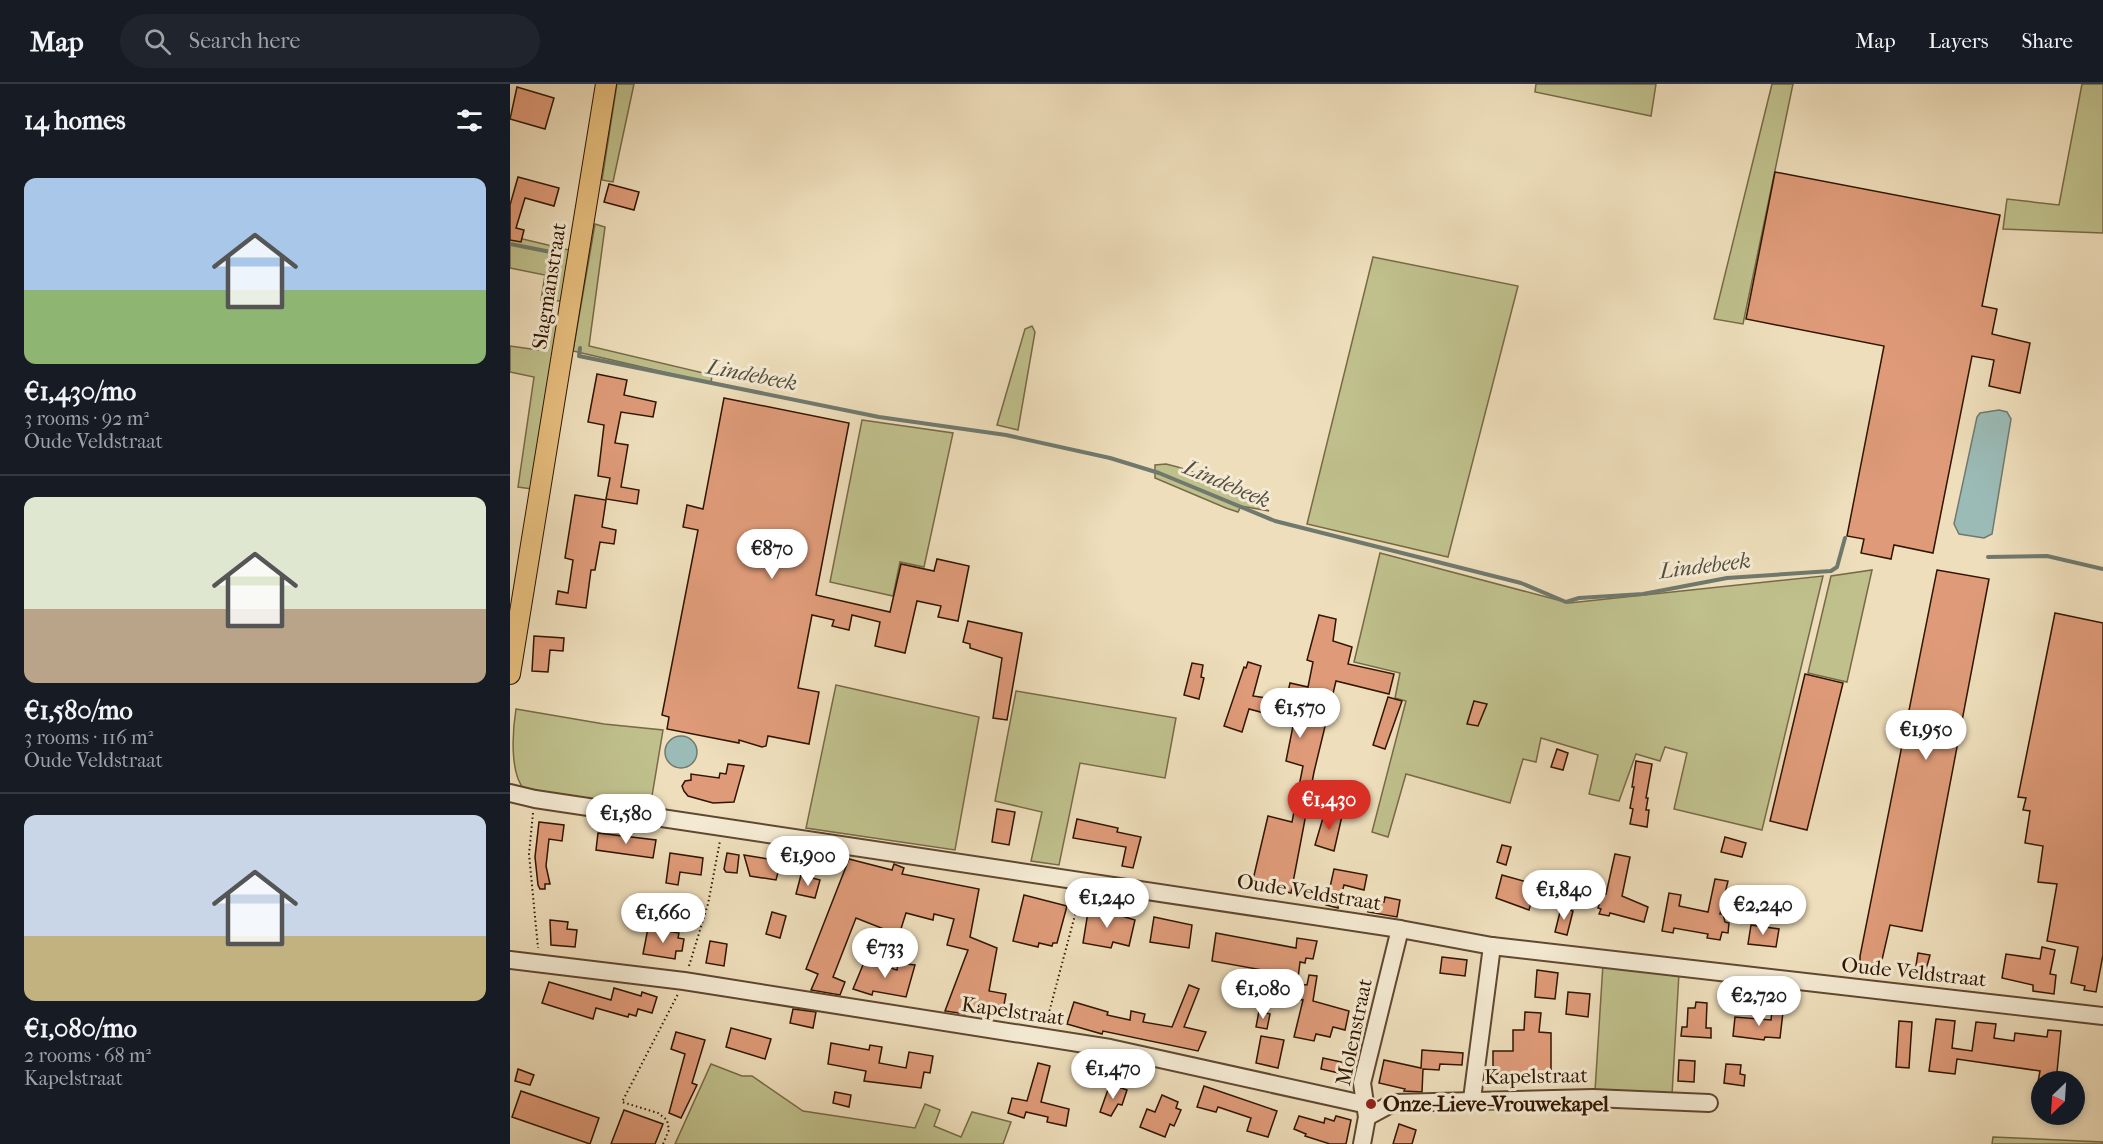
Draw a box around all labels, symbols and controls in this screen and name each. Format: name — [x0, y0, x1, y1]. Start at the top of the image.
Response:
search box — [120, 14, 540, 68]
text: Map — [30, 25, 84, 58]
icon: search — [141, 25, 174, 58]
text: Search here — [189, 28, 300, 54]
text: Map — [1855, 29, 1896, 53]
text: Layers — [1929, 29, 1988, 53]
text: Share — [2021, 29, 2073, 53]
icon: filters — [453, 104, 486, 137]
text: 14 homes — [24, 105, 126, 136]
icon: home — [201, 217, 309, 325]
street label: Slagmanstraat — [527, 220, 571, 351]
water label: Lindebeek — [703, 353, 799, 397]
text: €1,430/mo — [24, 376, 136, 407]
text: 3 rooms · 92 m² — [24, 407, 149, 430]
text: Oude Veldstraat — [24, 430, 163, 453]
water label: Lindebeek — [1178, 453, 1274, 514]
pin: €870 — [736, 529, 808, 580]
icon: home — [201, 536, 309, 644]
text: €870 — [751, 537, 793, 560]
water label: Lindebeek — [1656, 548, 1752, 585]
pin: €1,570 — [1251, 688, 1349, 739]
text: €1,580/mo — [24, 695, 133, 726]
text: €1,570 — [1274, 696, 1326, 719]
pin: €1,950 — [1877, 710, 1975, 761]
text: €1,950 — [1900, 718, 1952, 741]
text: 3 rooms · 116 m² — [24, 726, 153, 749]
text: Oude Veldstraat — [24, 749, 163, 772]
pin: €1,430 — [1280, 780, 1378, 831]
text: €1,430 — [1302, 788, 1356, 811]
pin: €1,580 — [577, 794, 675, 845]
text: €1,580 — [600, 802, 652, 825]
pin: €1,900 — [759, 836, 857, 887]
text: €1,900 — [780, 844, 836, 867]
icon: home — [201, 854, 309, 962]
street label: Oude Veldstraat — [1235, 869, 1383, 915]
pin: €1,840 — [1515, 870, 1613, 921]
pin: €1,240 — [1058, 878, 1156, 929]
text: €1,840 — [1536, 878, 1592, 901]
pin: €2,240 — [1714, 885, 1812, 936]
text: €1,240 — [1079, 886, 1135, 909]
pin: €1,660 — [614, 893, 712, 944]
text: €2,240 — [1733, 893, 1793, 916]
text: €1,660 — [635, 901, 691, 924]
pin: €733 — [849, 928, 921, 979]
text: €733 — [866, 936, 904, 959]
street label: Oude Veldstraat — [1840, 952, 1988, 992]
pin: €1,080 — [1214, 969, 1312, 1020]
street label: Molenstraat — [1331, 976, 1377, 1088]
pin: €2,720 — [1710, 976, 1808, 1027]
text: €1,080 — [1235, 977, 1291, 1000]
text: €2,720 — [1731, 984, 1787, 1007]
street label: Kapelstraat — [960, 992, 1067, 1030]
text: €1,080/mo — [24, 1013, 137, 1044]
text: 2 rooms · 68 m² — [24, 1044, 151, 1067]
pin: €1,470 — [1064, 1049, 1162, 1100]
text: €1,470 — [1085, 1057, 1141, 1080]
street label: Kapelstraat — [1484, 1063, 1589, 1089]
text: Kapelstraat — [24, 1067, 123, 1090]
north arrow — [2031, 1071, 2085, 1125]
map controls — [2031, 1071, 2085, 1125]
place label: Onze-Lieve-Vrouwekapel — [1383, 1092, 1609, 1116]
marker: Onze-Lieve-Vrouwekapel — [1364, 1097, 1378, 1111]

